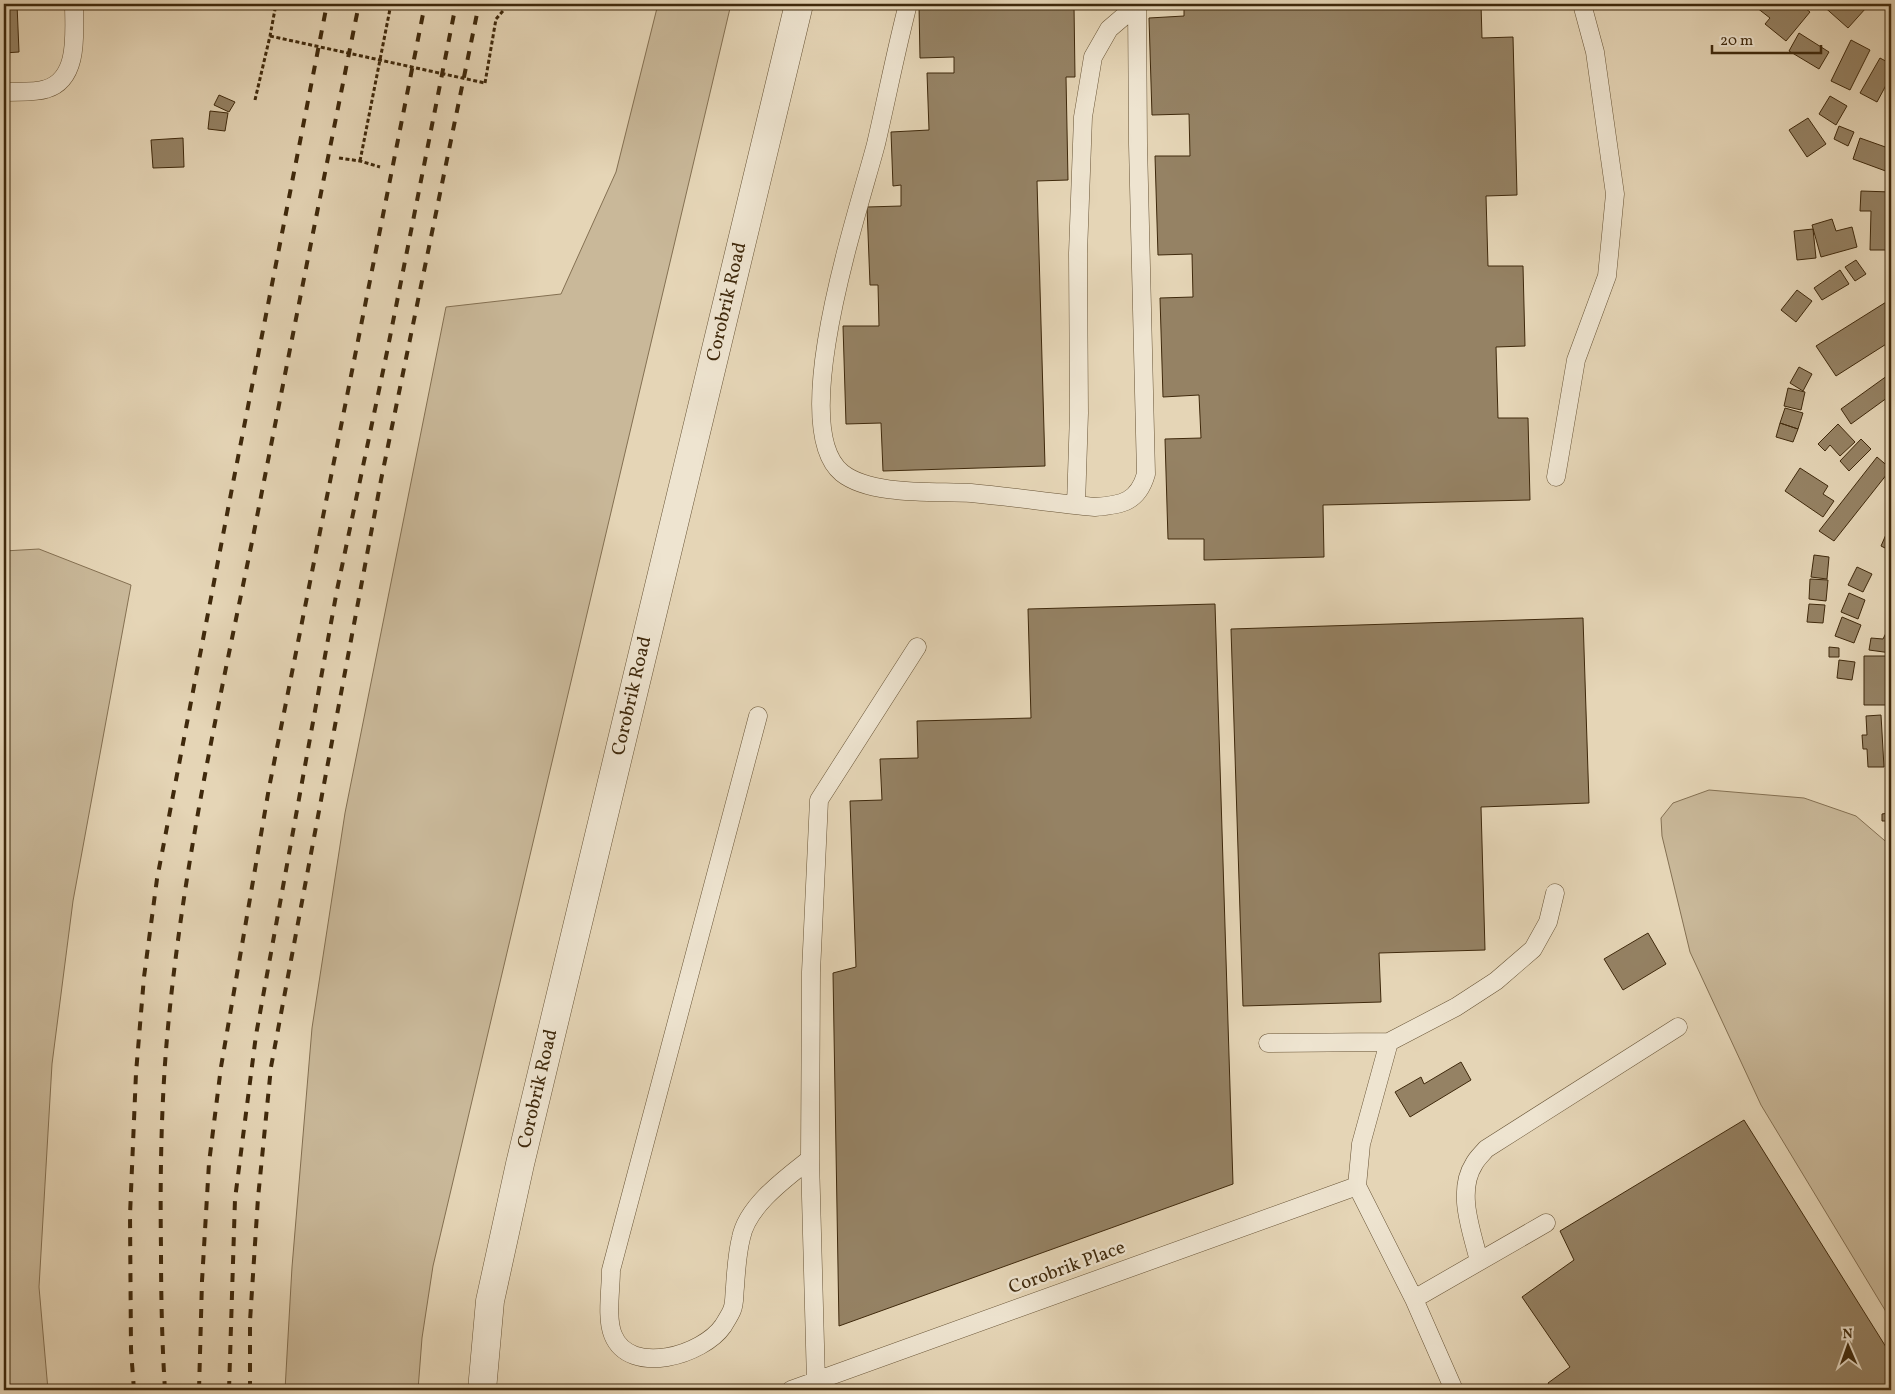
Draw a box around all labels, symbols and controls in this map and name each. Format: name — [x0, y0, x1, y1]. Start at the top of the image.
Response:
scale bar — [1712, 22, 1821, 54]
text: 20 m — [1720, 31, 1753, 52]
street label: Corobrik Road — [701, 240, 753, 364]
street label: Corobrik Road — [606, 634, 658, 758]
street label: Corobrik Road — [512, 1027, 564, 1151]
street label: Corobrik Place — [1005, 1235, 1129, 1301]
north arrow — [1822, 1322, 1872, 1372]
text: N — [1842, 1325, 1853, 1344]

